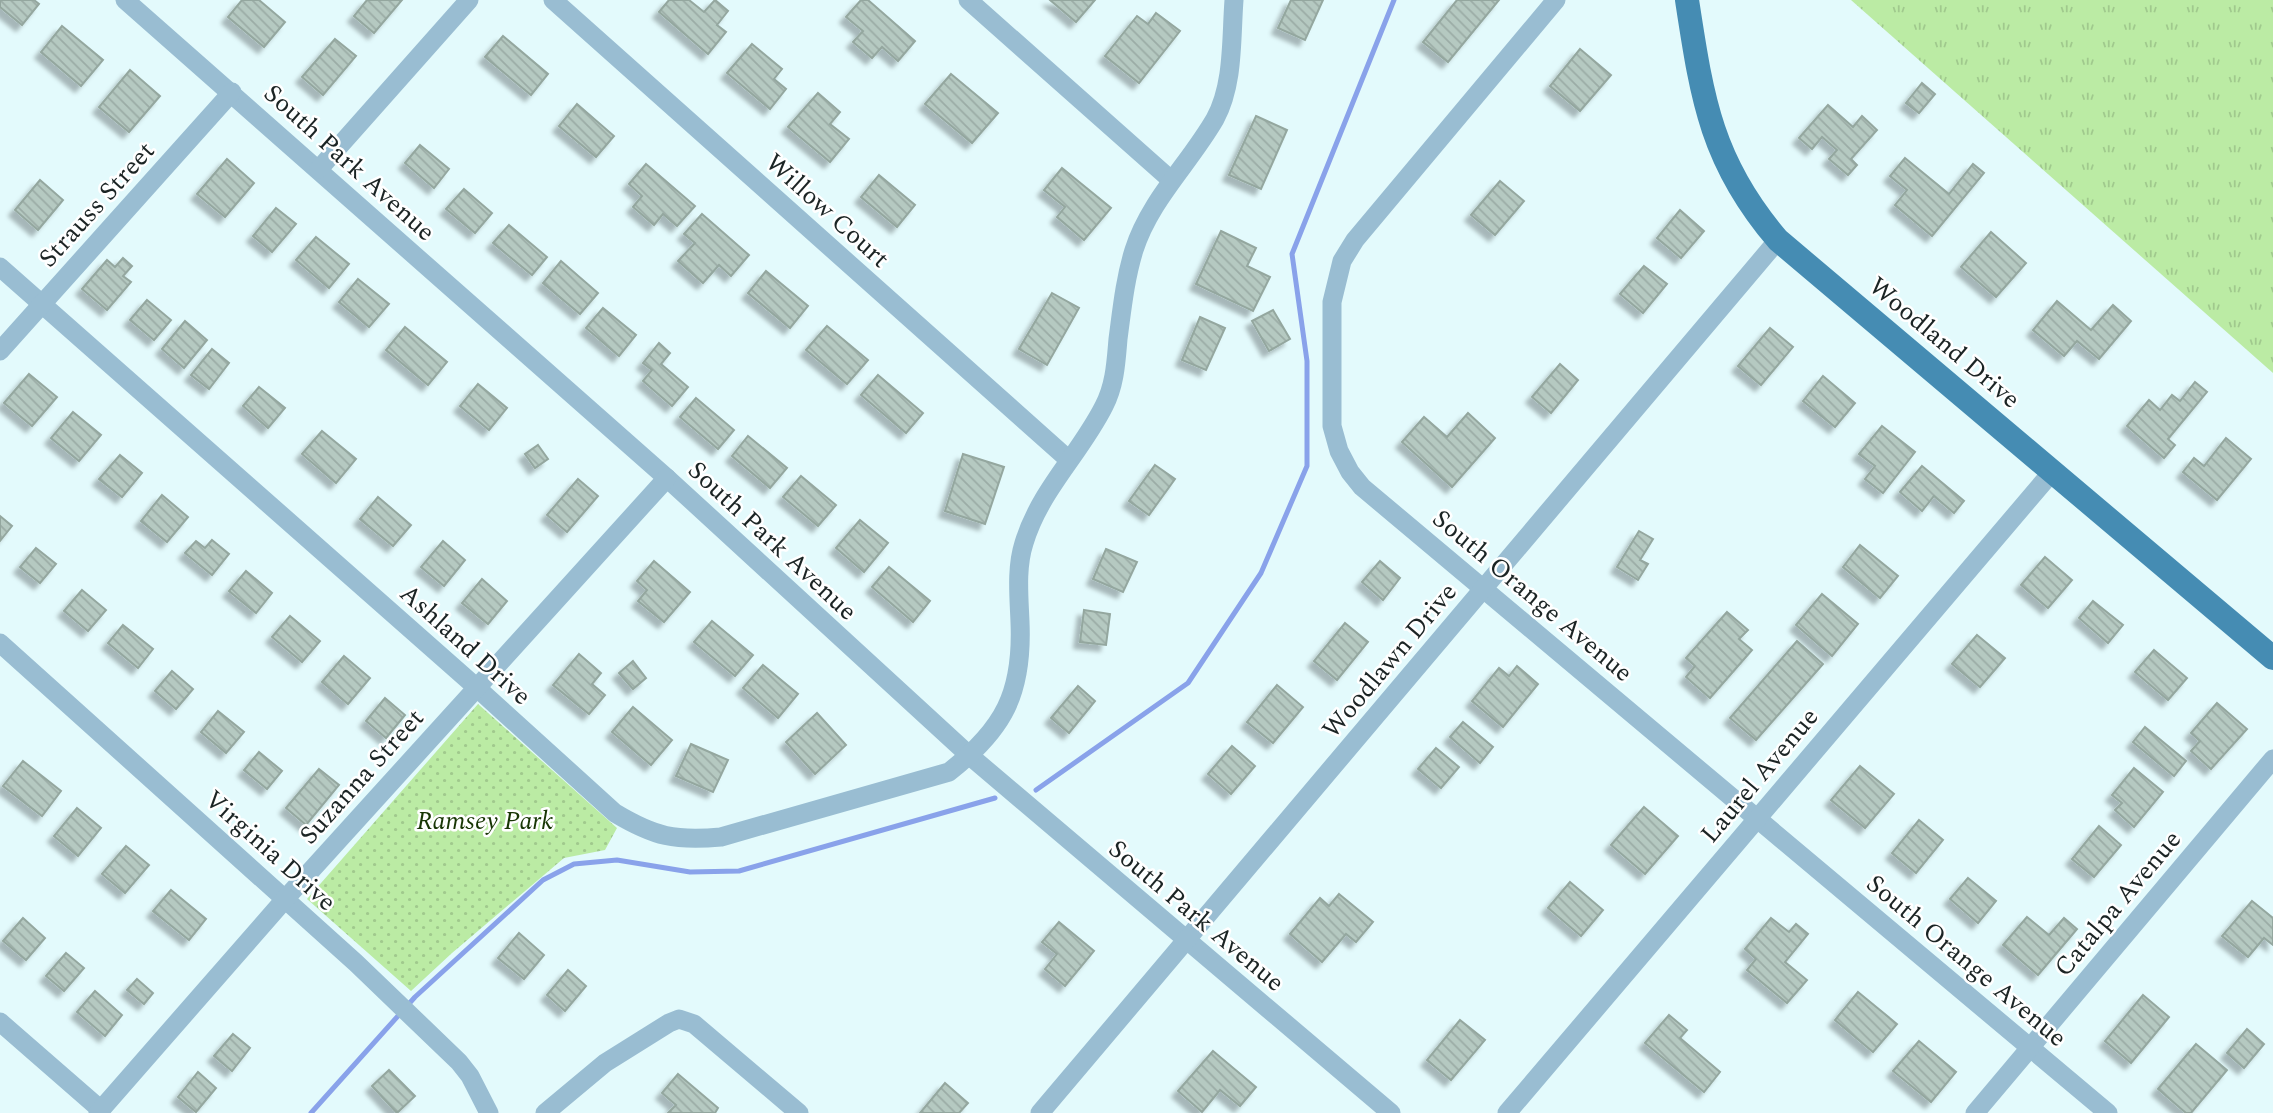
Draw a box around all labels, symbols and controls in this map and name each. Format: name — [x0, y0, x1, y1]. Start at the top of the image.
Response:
street label: South Park Avenue — [254, 74, 444, 251]
street label: Strauss Street — [29, 132, 165, 277]
street label: Willow Court — [756, 144, 899, 278]
street label: Woodland Drive — [1859, 267, 2029, 419]
street label: South Park Avenue — [678, 451, 866, 630]
street label: South Orange Avenue — [1423, 499, 1642, 692]
street label: Ashland Drive — [390, 574, 540, 715]
street label: Woodlawn Drive — [1312, 574, 1467, 747]
street label: Laurel Avenue — [1691, 699, 1829, 852]
street label: Suzanna Street — [290, 700, 434, 854]
street label: Virginia Drive — [195, 780, 345, 921]
park label: Ramsey Park — [417, 801, 553, 841]
street label: Catalpa Avenue — [2044, 821, 2191, 986]
street label: South Park Avenue — [1099, 830, 1293, 1002]
street label: South Orange Avenue — [1857, 864, 2076, 1057]

